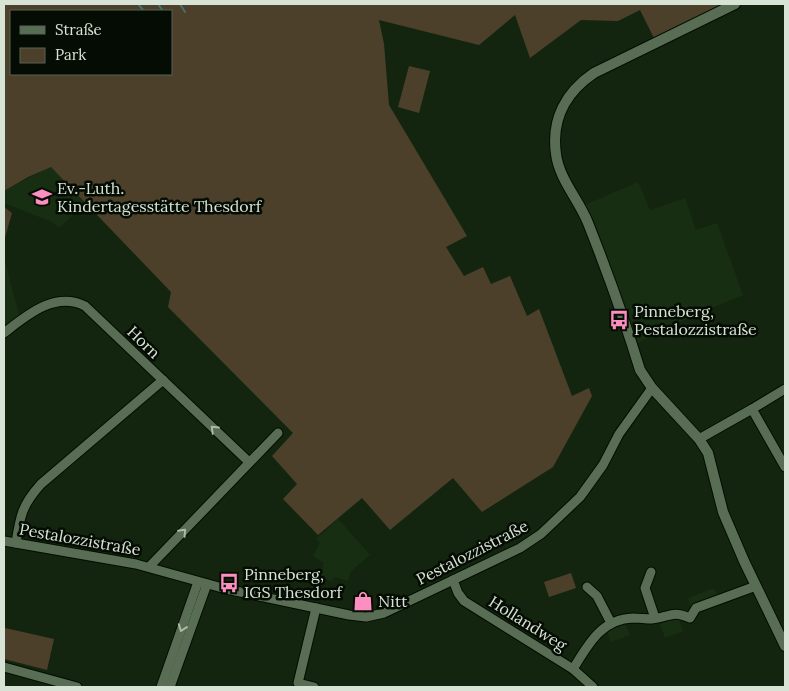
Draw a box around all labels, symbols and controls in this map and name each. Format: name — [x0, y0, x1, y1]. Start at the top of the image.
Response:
legend — [10, 10, 172, 75]
text: Straße — [55, 20, 102, 39]
text: Park — [55, 45, 86, 64]
place label: Ev.-Luth. Kindertagesstätte Thesdorf — [57, 178, 263, 216]
school or university icon: Ev.-Luth. Kindertagesstätte Thesdorf — [31, 186, 53, 208]
place label: Pinneberg, Pestalozzistraße — [634, 301, 757, 339]
bus stop icon: Pinneberg, Pestalozzistraße — [608, 309, 630, 331]
street label: Horn — [123, 322, 165, 363]
one-way arrow — [211, 426, 220, 435]
street label: Pestalozzistraße — [413, 515, 532, 589]
street label: Pestalozzistraße — [18, 518, 143, 560]
one-way arrow — [177, 529, 186, 538]
place label: Pinneberg, IGS Thesdorf — [244, 564, 343, 602]
bus stop icon: Pinneberg, IGS Thesdorf — [218, 572, 240, 594]
shop icon: Nitt — [352, 590, 374, 612]
place label: Nitt — [378, 591, 408, 611]
street label: Hollandweg — [485, 591, 572, 655]
one-way arrow — [178, 623, 188, 632]

